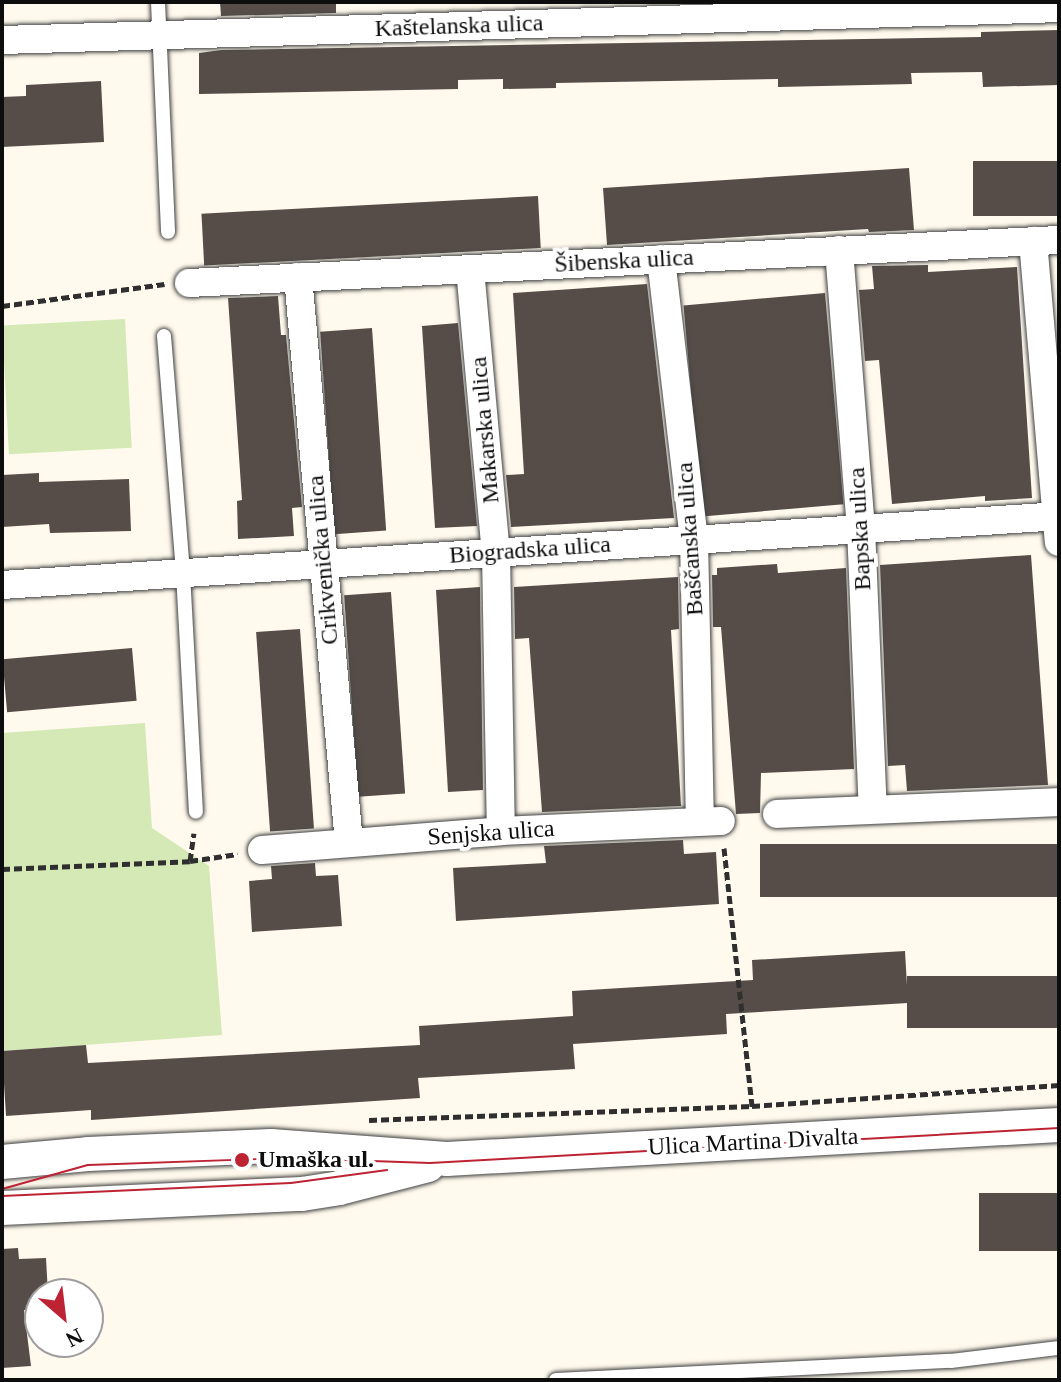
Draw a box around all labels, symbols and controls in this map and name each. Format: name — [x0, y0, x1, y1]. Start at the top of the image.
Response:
street label: Kaštelanska ulica — [374, 9, 544, 43]
street label: Šibenska ulica — [554, 243, 694, 279]
street label: Makarska ulica — [464, 355, 506, 505]
street label: Baščanska ulica — [670, 461, 710, 617]
street label: Bapska ulica — [842, 467, 878, 591]
street label: Crikvenička ulica — [301, 474, 345, 646]
street label: Biogradska ulica — [448, 530, 612, 570]
street label: Senjska ulica — [427, 814, 555, 852]
street label: Ulica Martina Divalta — [647, 1122, 859, 1162]
place label: Umaška ul. — [258, 1146, 374, 1174]
marker: Umaška ul. — [233, 1151, 251, 1169]
north arrow — [24, 1278, 104, 1358]
text: N — [62, 1323, 87, 1353]

